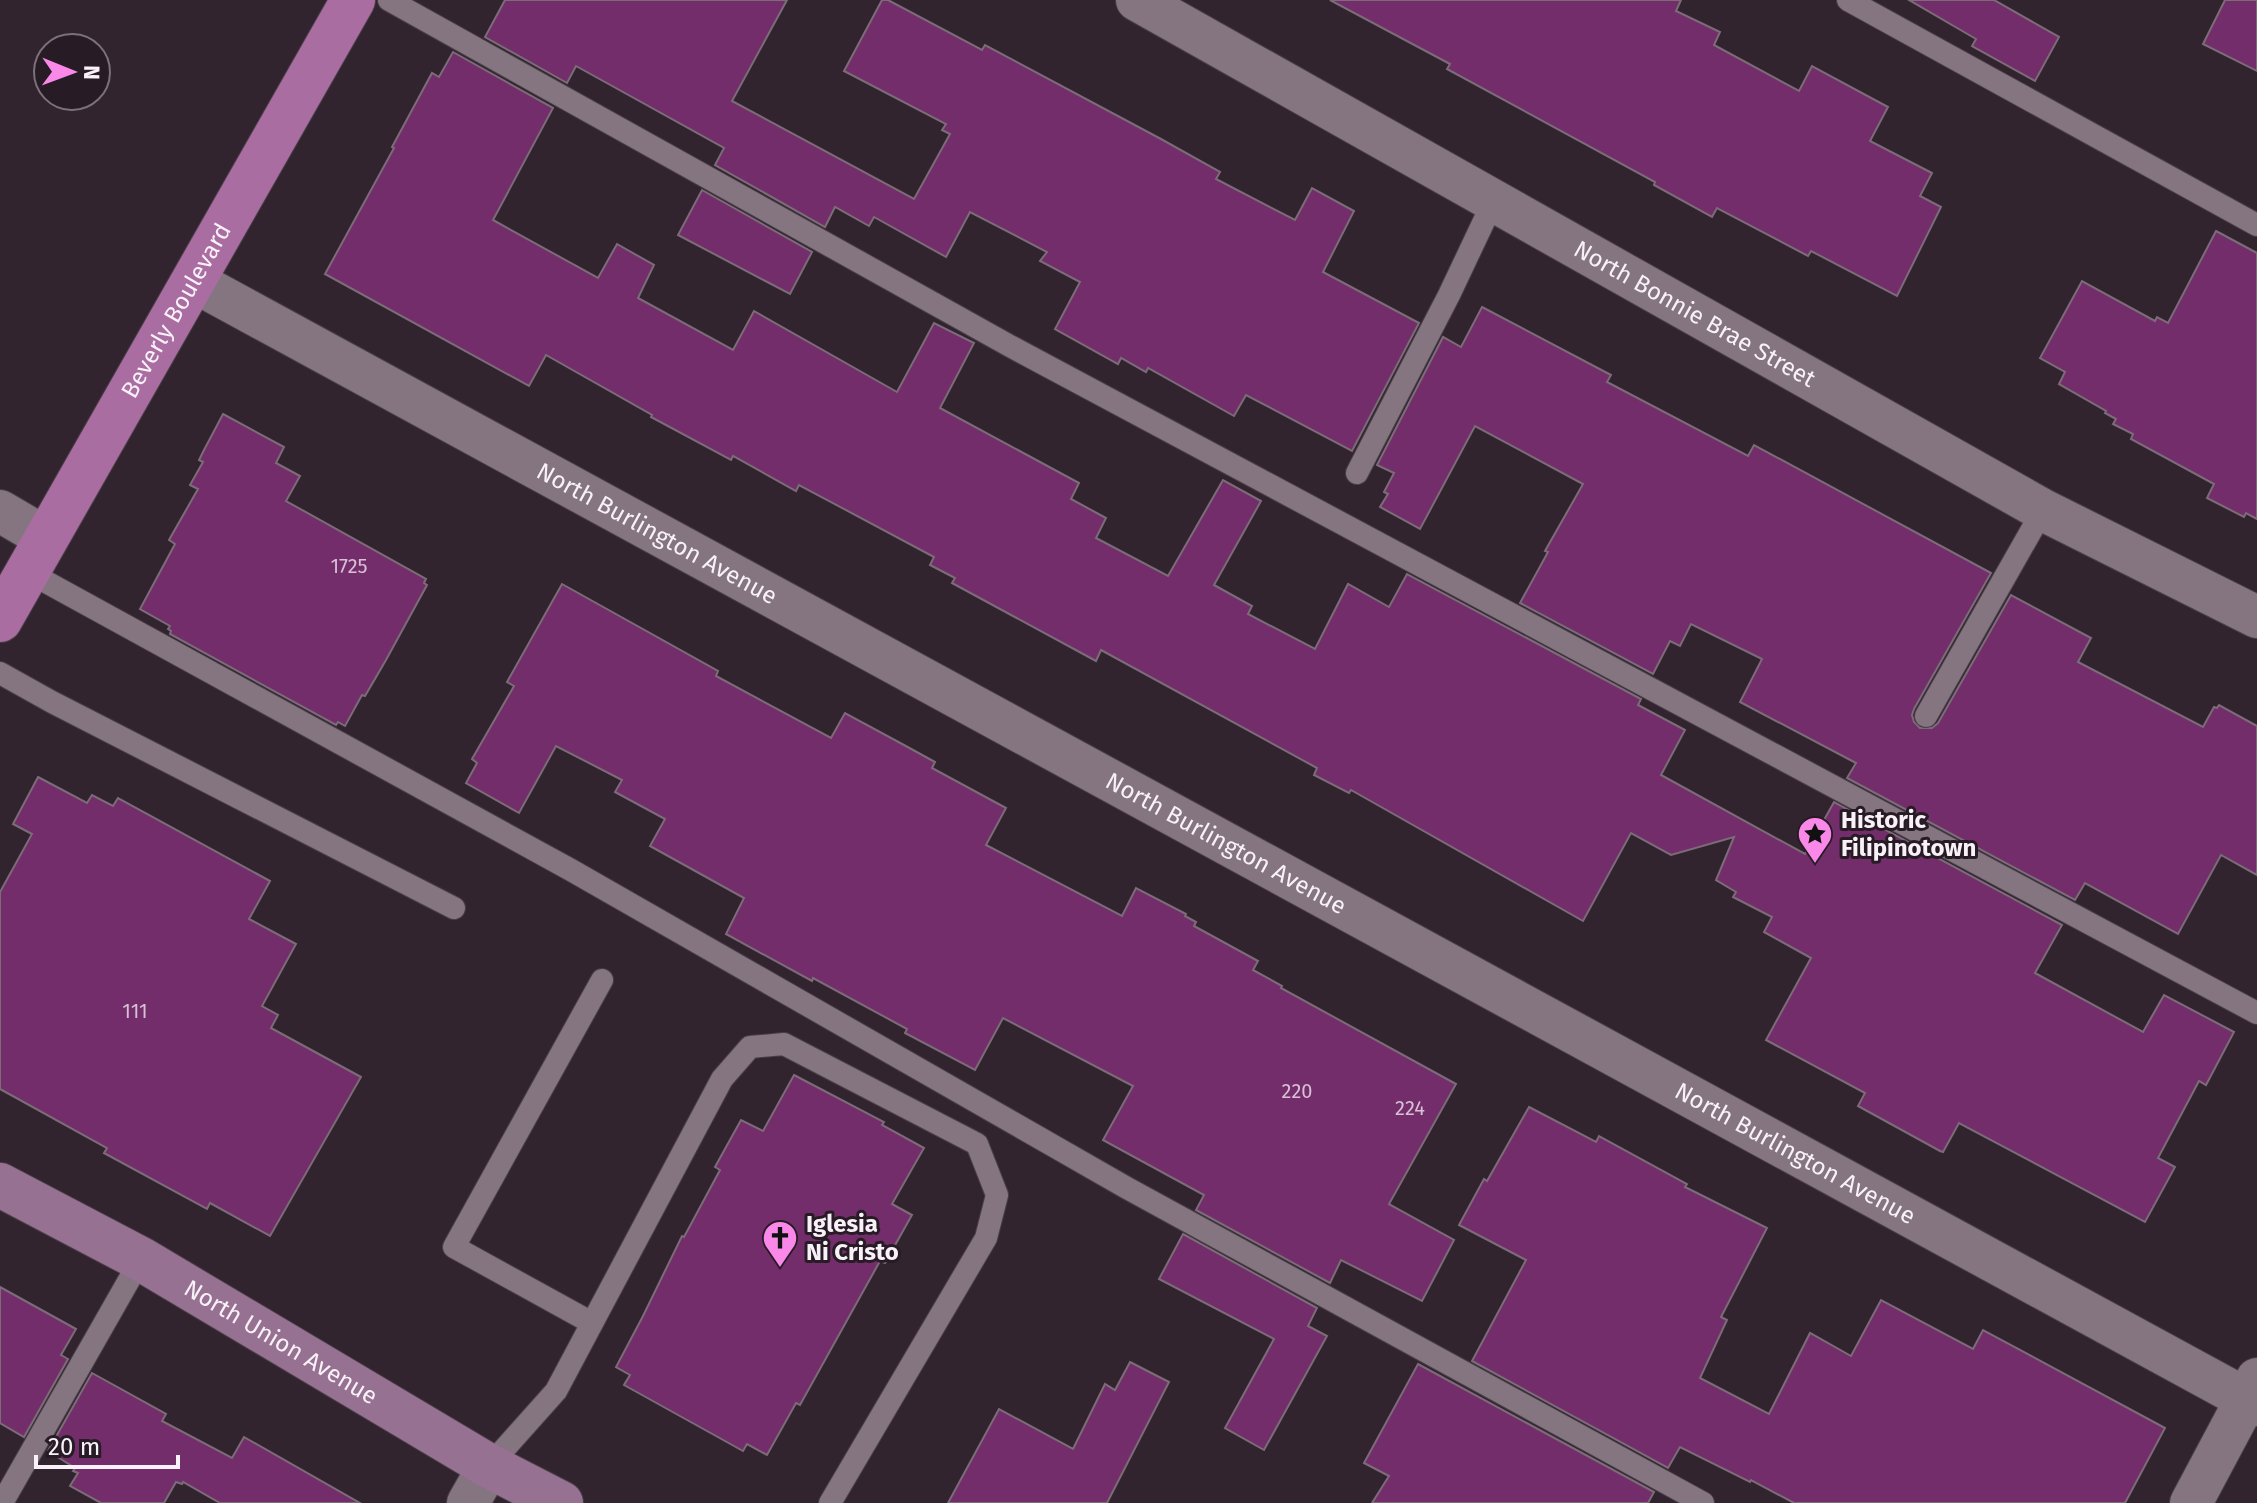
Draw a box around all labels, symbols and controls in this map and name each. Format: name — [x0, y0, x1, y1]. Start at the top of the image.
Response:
north arrow — [32, 32, 112, 112]
text: N — [78, 65, 105, 80]
street label: Beverly Boulevard — [115, 218, 237, 403]
street label: North Bonnie Brae Street — [1569, 235, 1821, 393]
street label: North Burlington Avenue — [532, 457, 782, 610]
house number: 1725 — [330, 554, 368, 578]
street label: North Burlington Avenue — [1101, 767, 1351, 920]
place label: Historic Filipinotown — [1841, 806, 1976, 862]
place icon: Historic Filipinotown — [1796, 815, 1834, 865]
house number: 111 — [122, 999, 148, 1023]
street label: North Burlington Avenue — [1670, 1077, 1920, 1230]
house number: 220 — [1282, 1079, 1312, 1103]
house number: 224 — [1395, 1096, 1425, 1120]
place label: Iglesia Ni Cristo — [806, 1210, 899, 1266]
church icon: Iglesia Ni Cristo — [761, 1219, 799, 1269]
street label: North Union Avenue — [179, 1274, 382, 1410]
scale bar — [36, 1419, 178, 1469]
text: 20 m — [48, 1433, 100, 1461]

